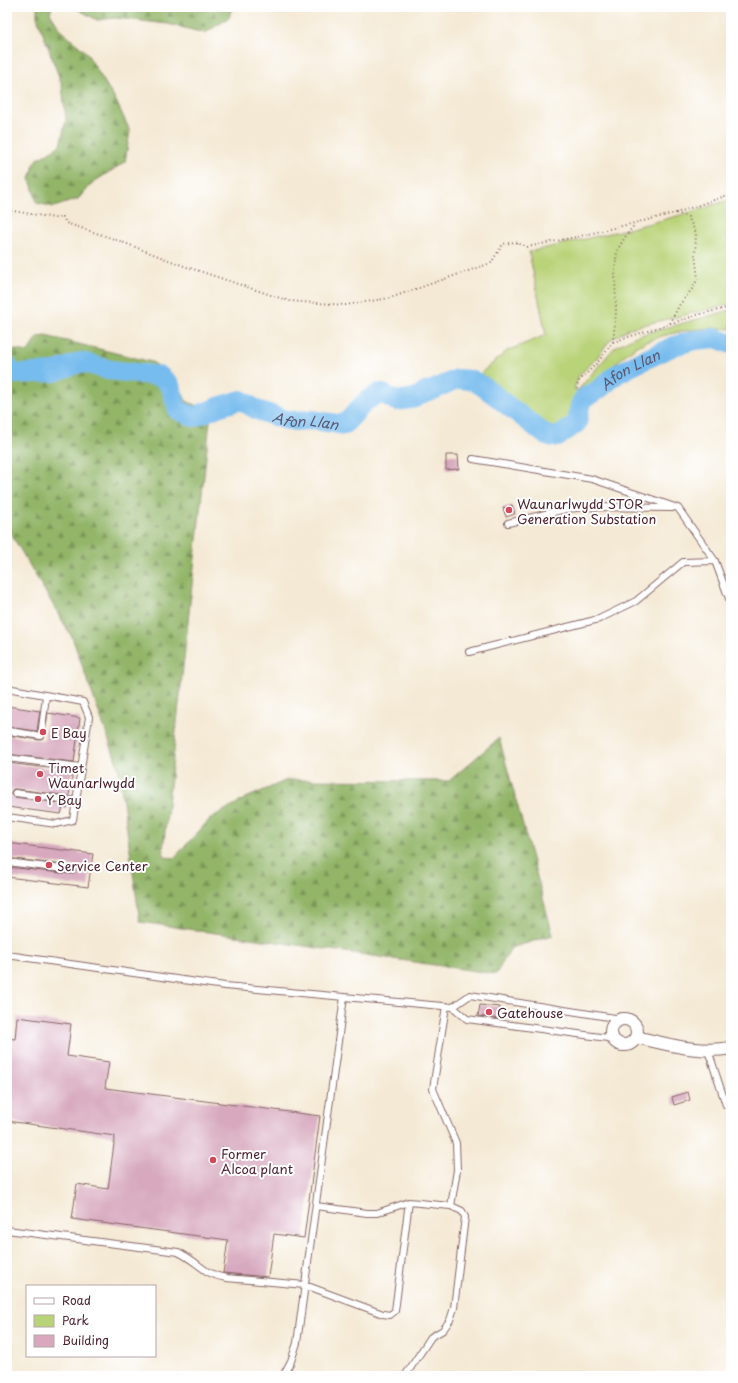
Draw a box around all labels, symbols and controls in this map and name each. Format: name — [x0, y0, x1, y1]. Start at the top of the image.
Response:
water label: Afon Llan — [595, 343, 664, 395]
water label: Afon Llan — [270, 406, 341, 435]
place label: Waunarlwydd STOR Generation Substation — [517, 494, 656, 528]
marker: Waunarlwydd STOR Generation Substation — [504, 505, 514, 515]
place label: E Bay — [51, 723, 87, 742]
marker: E Bay — [38, 727, 48, 737]
place label: Timet Waunarlwydd — [48, 758, 135, 792]
marker: Timet Waunarlwydd — [35, 769, 45, 779]
place label: Y Bay — [46, 790, 82, 809]
marker: Y Bay — [33, 794, 43, 804]
place label: Service Center — [57, 856, 149, 875]
marker: Service Center — [44, 860, 54, 870]
place label: Gatehouse — [497, 1003, 563, 1022]
marker: Gatehouse — [484, 1007, 494, 1017]
place label: Former Alcoa plant — [221, 1144, 293, 1178]
marker: Former Alcoa plant — [208, 1155, 218, 1165]
legend — [26, 1285, 156, 1357]
text: Road — [62, 1291, 91, 1309]
text: Park — [62, 1311, 89, 1329]
text: Building — [62, 1331, 109, 1349]

